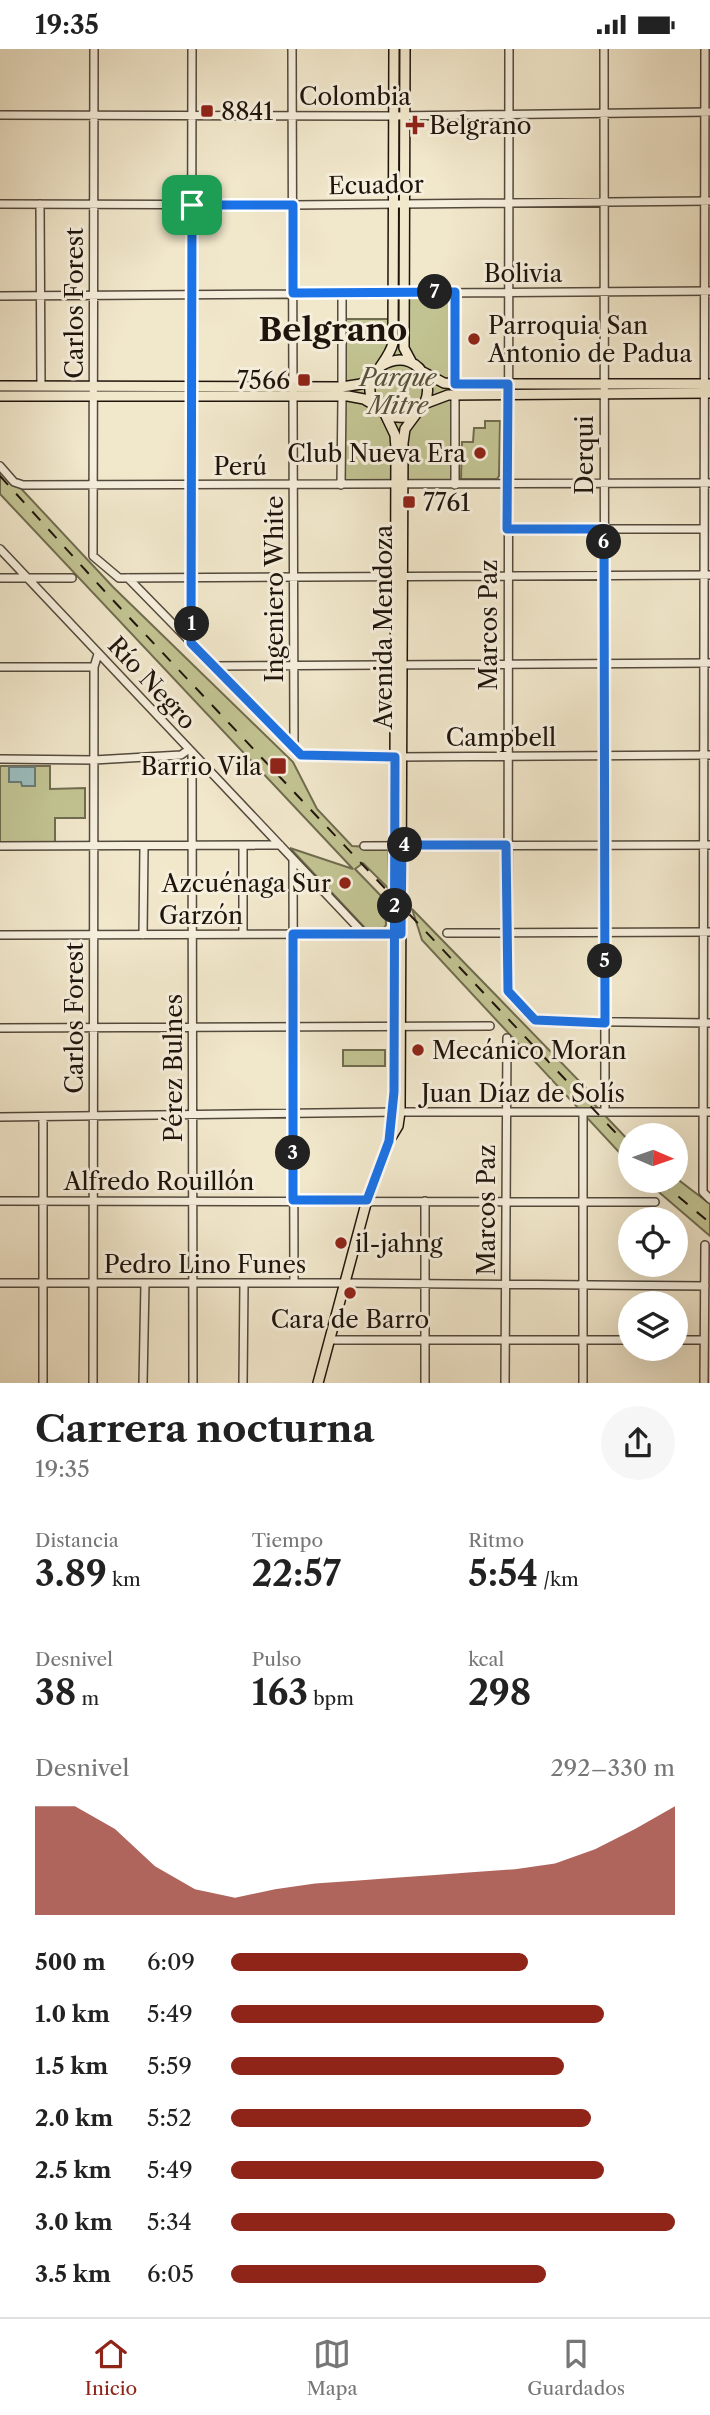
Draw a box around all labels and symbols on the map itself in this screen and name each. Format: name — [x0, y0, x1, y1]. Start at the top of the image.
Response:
street label: Colombia — [299, 82, 411, 111]
place label: 8841 — [221, 97, 273, 126]
marker: 8841 — [199, 103, 215, 119]
place label: Belgrano — [429, 111, 531, 140]
marker: Belgrano — [407, 117, 423, 133]
street label: Ecuador — [328, 170, 424, 200]
pin — [162, 175, 222, 235]
street label: Carlos Forest — [60, 227, 89, 379]
street label: Bolivia — [484, 259, 563, 288]
pin: 7 — [418, 275, 452, 309]
district label: Belgrano — [259, 310, 407, 349]
place label: Parroquia San Antonio de Padua — [487, 311, 692, 368]
marker: Parroquia San Antonio de Padua — [466, 331, 482, 347]
park label: Parque Mitre — [358, 363, 438, 420]
place label: 7566 — [237, 366, 290, 395]
marker: 7566 — [296, 372, 312, 388]
street label: Derqui — [570, 415, 599, 495]
place label: Club Nueva Era — [287, 439, 466, 468]
marker: Club Nueva Era — [472, 445, 488, 461]
street label: Perú — [213, 452, 267, 481]
place label: 7761 — [423, 488, 470, 517]
marker: 7761 — [401, 494, 417, 510]
street label: Ingeniero White — [260, 496, 289, 682]
street label: Avenida Mendoza — [369, 525, 398, 730]
pin: 6 — [586, 525, 622, 559]
street label: Marcos Paz — [474, 559, 503, 691]
pin: 1 — [174, 607, 210, 641]
street label: Río Negro — [102, 631, 202, 735]
street label: Campbell — [446, 723, 556, 752]
place label: Barrio Vila — [140, 752, 262, 781]
marker: Barrio Vila — [268, 756, 288, 776]
pin: 4 — [388, 827, 422, 863]
place label: Azcuénaga Sur — [161, 869, 331, 898]
marker: Azcuénaga Sur — [337, 875, 353, 891]
pin: 2 — [378, 889, 412, 923]
street label: Garzón — [159, 901, 243, 930]
street label: Carlos Forest — [60, 942, 89, 1094]
pin: 5 — [588, 943, 622, 979]
street label: Pérez Bulnes — [159, 994, 188, 1142]
place label: Mecánico Moran — [432, 1036, 627, 1065]
marker: Mecánico Moran — [410, 1042, 426, 1058]
street label: Juan Díaz de Solís — [417, 1079, 625, 1108]
north arrow — [618, 1123, 688, 1193]
pin: 3 — [276, 1135, 310, 1171]
street label: Marcos Paz — [472, 1144, 501, 1276]
street label: Alfredo Rouillón — [63, 1167, 254, 1196]
place label: il-jahng — [355, 1229, 443, 1258]
marker: il-jahng — [333, 1235, 349, 1251]
street label: Pedro Lino Funes — [104, 1250, 306, 1279]
marker: Cara de Barro — [342, 1285, 358, 1301]
place label: Cara de Barro — [271, 1305, 429, 1334]

